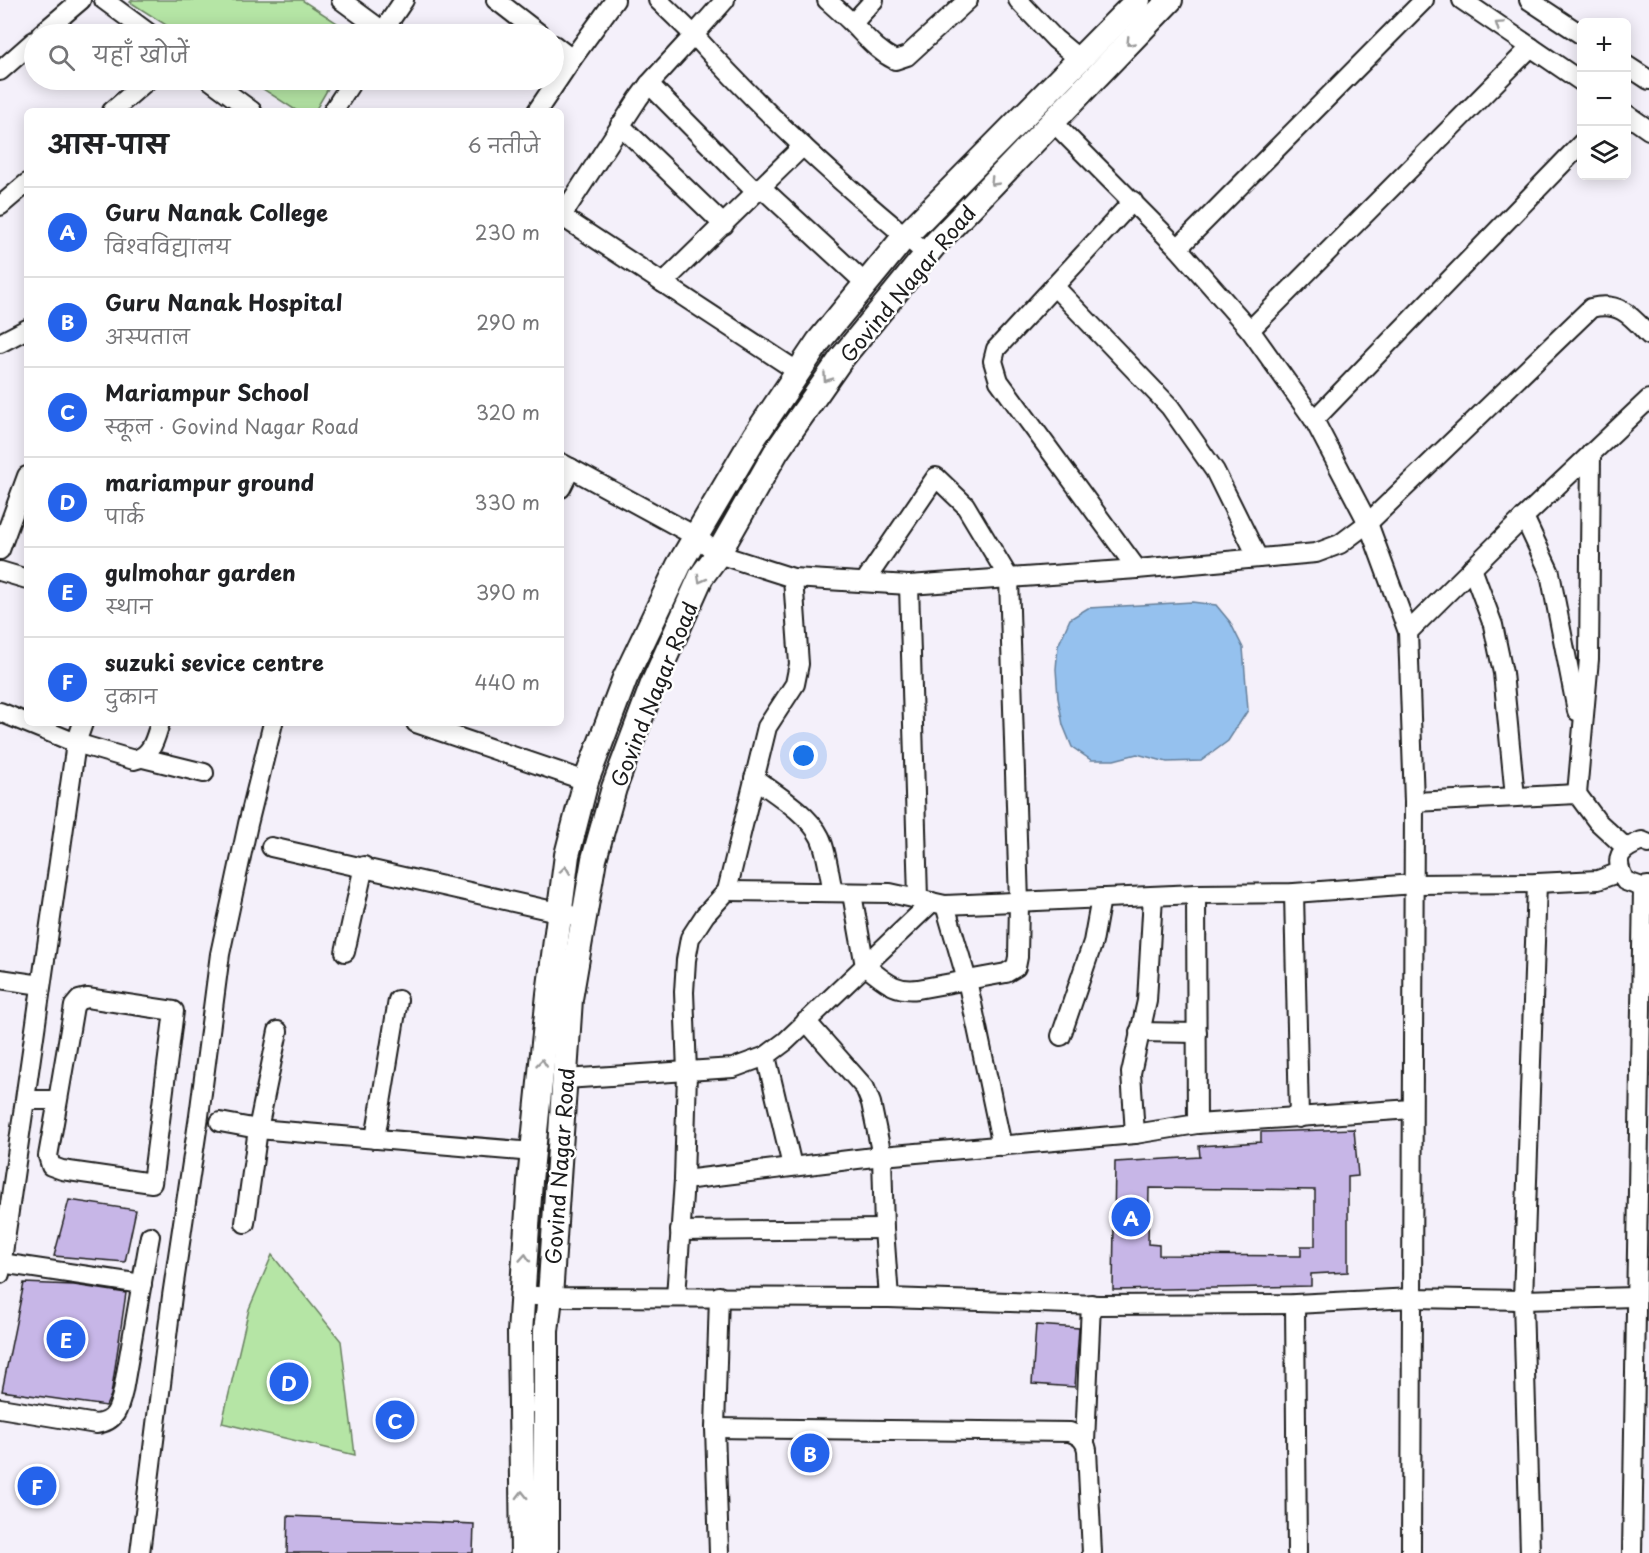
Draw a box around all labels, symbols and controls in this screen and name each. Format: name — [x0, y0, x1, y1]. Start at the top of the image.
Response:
map controls — [1577, 18, 1631, 180]
button: + — [1577, 18, 1631, 72]
one-way arrow — [1495, 21, 1506, 32]
search box — [24, 24, 564, 90]
one-way arrow — [1126, 36, 1137, 46]
text: यहाँ खोजें — [93, 37, 189, 70]
icon: search — [45, 41, 78, 74]
button: − — [1577, 72, 1631, 126]
text: आस-पास — [48, 124, 168, 163]
button: layers — [1577, 126, 1631, 180]
text: 6 नतीजे — [468, 130, 540, 160]
one-way arrow — [991, 175, 1002, 186]
text: Guru Nanak College — [105, 195, 328, 228]
street label: Govind Nagar Road — [831, 197, 983, 369]
text: A — [60, 217, 75, 247]
text: 230 m — [475, 217, 540, 247]
text: विश्वविद्यालय — [105, 231, 231, 261]
text: Guru Nanak Hospital — [105, 285, 342, 318]
text: B — [61, 307, 74, 337]
text: 290 m — [476, 307, 540, 337]
text: अस्पताल — [105, 321, 190, 351]
one-way arrow — [823, 372, 834, 383]
text: Mariampur School — [105, 375, 309, 408]
text: C — [60, 397, 75, 427]
text: 320 m — [476, 397, 540, 427]
text: स्कूल · Govind Nagar Road — [105, 411, 359, 441]
text: mariampur ground — [105, 465, 314, 498]
text: D — [60, 487, 75, 517]
text: 330 m — [474, 487, 540, 517]
text: पार्क — [105, 501, 144, 531]
text: gulmohar garden — [105, 555, 296, 588]
one-way arrow — [697, 573, 709, 583]
text: E — [61, 577, 74, 607]
text: 390 m — [476, 577, 540, 607]
text: स्थान — [105, 591, 152, 621]
street label: Govind Nagar Road — [601, 597, 705, 791]
text: suzuki sevice centre — [105, 645, 324, 678]
text: F — [62, 667, 73, 697]
text: 440 m — [475, 667, 540, 697]
text: दुकान — [105, 681, 157, 711]
your location — [789, 741, 818, 770]
one-way arrow — [559, 865, 571, 874]
one-way arrow — [535, 1059, 548, 1068]
street label: Govind Nagar Road — [536, 1067, 582, 1265]
pin: A — [1112, 1194, 1150, 1240]
one-way arrow — [518, 1253, 531, 1262]
pin: E — [46, 1316, 86, 1362]
pin: D — [270, 1360, 308, 1404]
pin: C — [376, 1398, 414, 1442]
pin: B — [790, 1430, 830, 1476]
pin: F — [18, 1464, 57, 1508]
one-way arrow — [516, 1490, 528, 1499]

